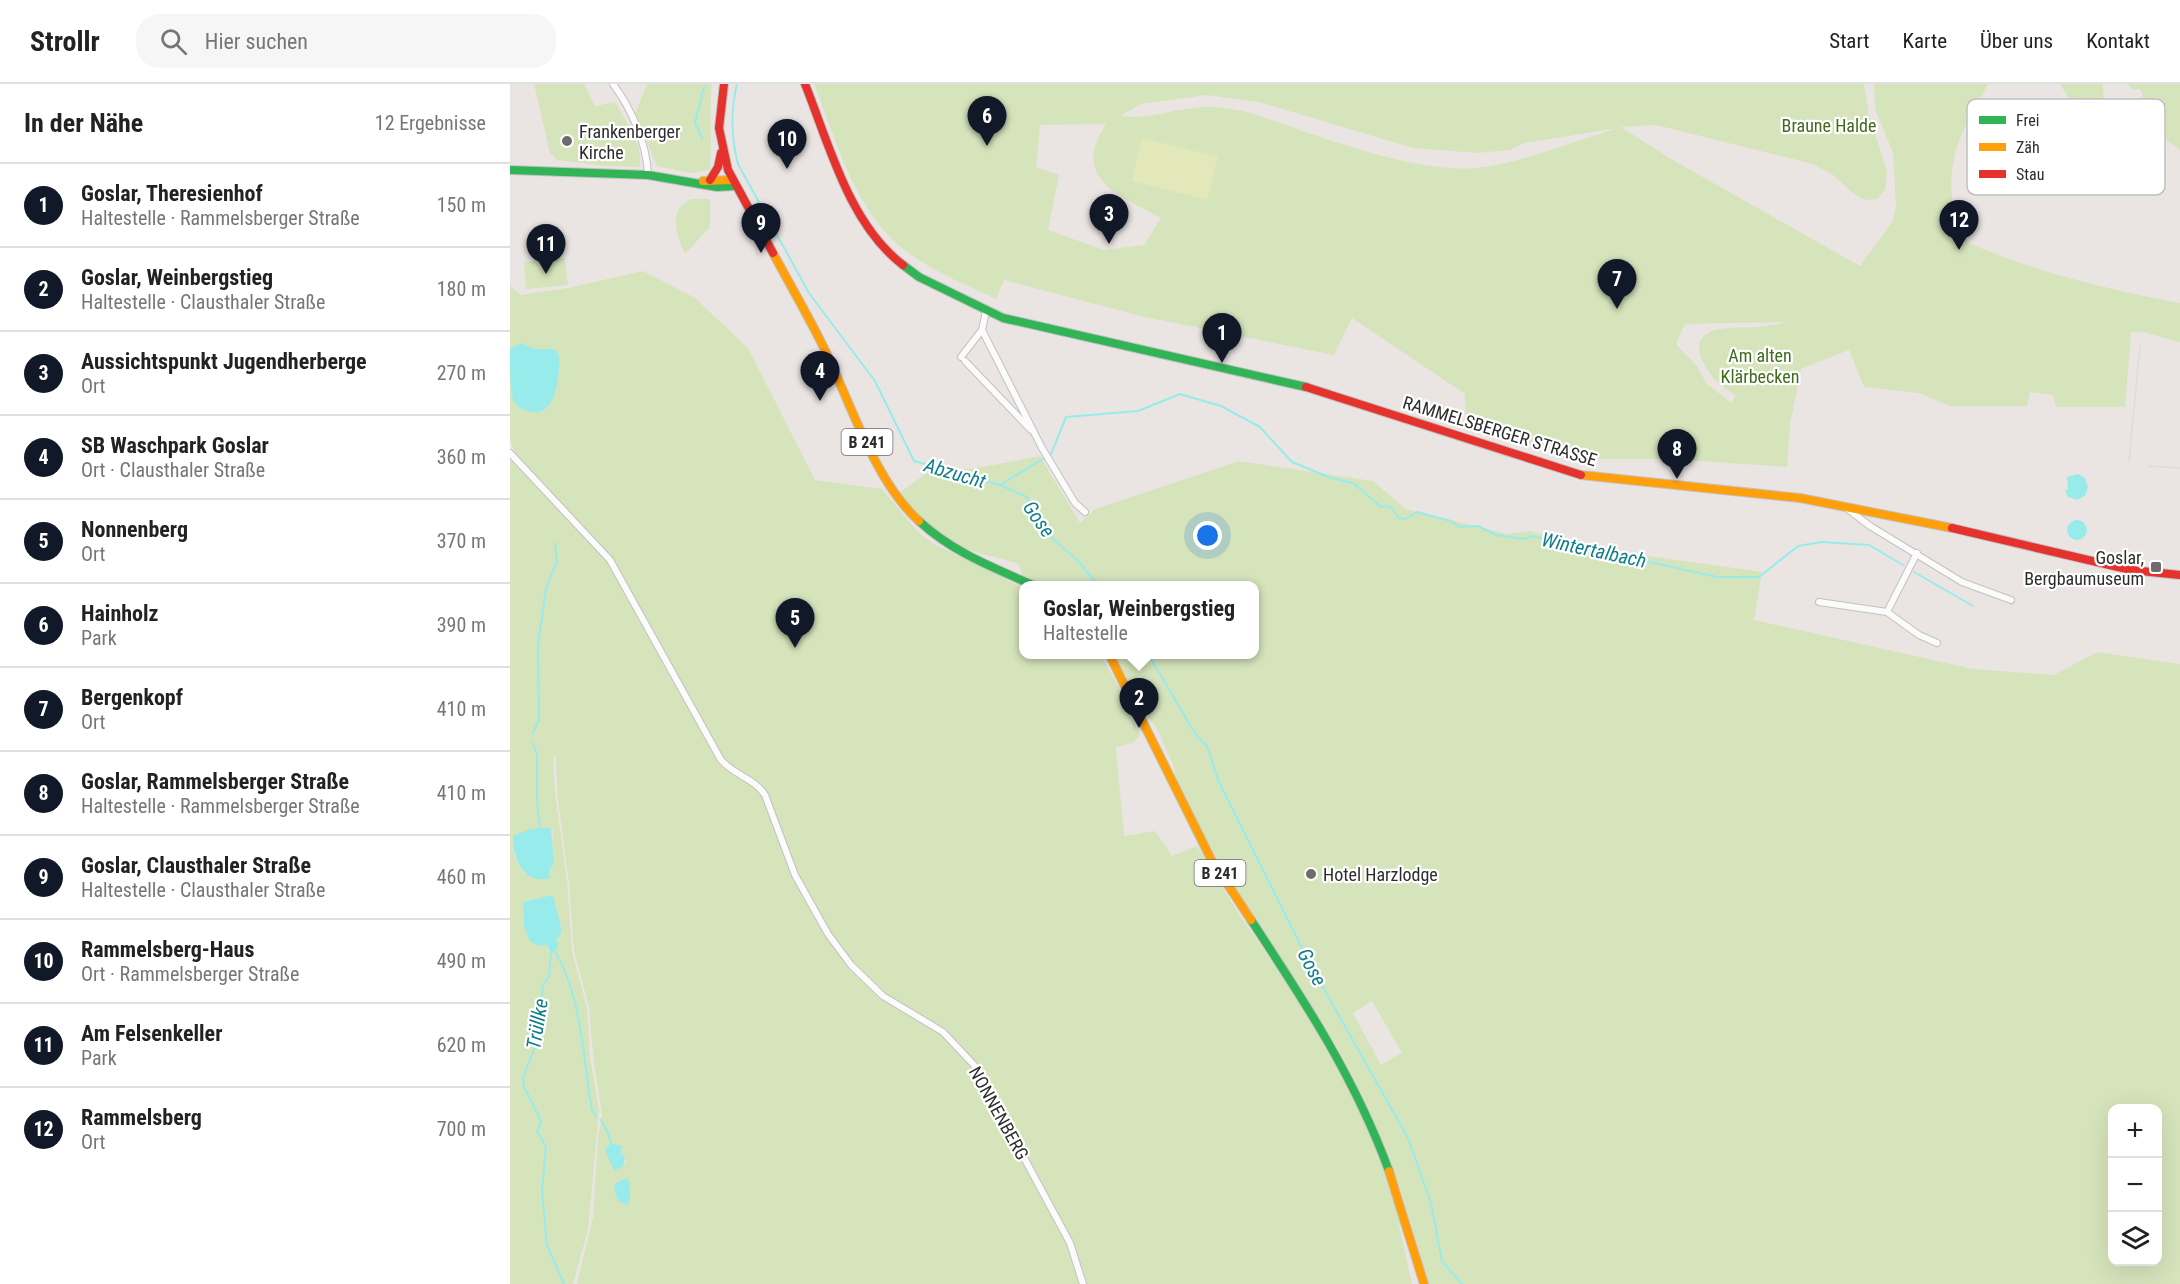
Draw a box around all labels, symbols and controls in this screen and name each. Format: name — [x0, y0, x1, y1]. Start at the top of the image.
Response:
search box — [136, 14, 556, 68]
text: Strollr — [30, 25, 100, 58]
icon: search — [157, 25, 190, 58]
text: Hier suchen — [205, 29, 308, 54]
text: Start — [1829, 29, 1870, 53]
text: Karte — [1903, 29, 1947, 53]
text: Über uns — [1980, 29, 2053, 53]
text: Kontakt — [2086, 29, 2150, 53]
pin: 6 — [968, 97, 1006, 146]
legend — [1967, 99, 2165, 195]
text: In der Nähe — [24, 108, 143, 138]
text: 12 Ergebnisse — [375, 111, 486, 135]
text: Frei — [2016, 111, 2039, 130]
park label: Braune Halde — [1782, 115, 1876, 136]
pin: 10 — [768, 120, 806, 169]
place label: Frankenberger Kirche — [579, 121, 681, 163]
marker: Frankenberger Kirche — [560, 134, 574, 148]
text: Zäh — [2016, 138, 2040, 157]
text: Stau — [2016, 165, 2044, 184]
text: Goslar, Theresienhof — [81, 181, 263, 206]
text: 1 — [38, 193, 49, 217]
text: 150 m — [437, 193, 486, 217]
pin: 3 — [1090, 194, 1128, 244]
pin: 12 — [1940, 200, 1978, 250]
pin: 9 — [742, 204, 780, 253]
text: Haltestelle · Rammelsberger Straße — [81, 206, 360, 230]
pin: 11 — [526, 224, 566, 274]
pin: 7 — [1598, 260, 1636, 309]
text: Goslar, Weinbergstieg — [81, 265, 273, 290]
text: 2 — [38, 277, 49, 301]
text: 180 m — [437, 277, 486, 301]
text: Haltestelle · Clausthaler Straße — [81, 290, 325, 314]
pin: 1 — [1202, 314, 1242, 363]
park label: Am alten Klärbecken — [1721, 345, 1799, 387]
text: Aussichtspunkt Jugendherberge — [81, 349, 367, 374]
pin: 4 — [800, 352, 840, 401]
text: 3 — [38, 361, 49, 385]
text: 270 m — [437, 361, 486, 385]
text: Ort — [81, 374, 106, 398]
street label: RAMMELSBERGER STRASSE — [1400, 391, 1600, 471]
road number: B 241 — [842, 429, 892, 455]
pin: 8 — [1658, 430, 1696, 479]
text: SB Waschpark Goslar — [81, 433, 269, 458]
text: 4 — [38, 445, 49, 469]
text: 360 m — [437, 445, 486, 469]
water label: Abzucht — [921, 453, 989, 493]
text: Ort · Clausthaler Straße — [81, 458, 265, 482]
water label: Gose — [1018, 496, 1060, 542]
text: Nonnenberg — [81, 517, 188, 542]
your location — [1193, 521, 1222, 550]
water label: Wintertalbach — [1539, 527, 1649, 573]
text: 5 — [38, 529, 49, 553]
text: 370 m — [437, 529, 486, 553]
text: Ort — [81, 542, 106, 566]
place label: Goslar, Bergbaumuseum — [2024, 547, 2144, 589]
marker: Goslar, Bergbaumuseum — [2149, 560, 2163, 574]
popup — [1019, 581, 1259, 659]
text: Goslar, Weinbergstieg — [1043, 596, 1235, 621]
pin: 5 — [776, 598, 814, 648]
text: Hainholz — [81, 601, 159, 626]
text: 6 — [38, 613, 49, 637]
text: 390 m — [437, 613, 486, 637]
text: Haltestelle — [1043, 621, 1128, 645]
text: Park — [81, 626, 117, 650]
pin: 2 — [1120, 678, 1158, 728]
text: Bergenkopf — [81, 685, 183, 710]
text: 7 — [38, 697, 49, 721]
text: 410 m — [437, 697, 486, 721]
text: Ort — [81, 710, 106, 734]
text: Goslar, Rammelsberger Straße — [81, 769, 349, 794]
text: 8 — [38, 781, 49, 805]
text: 410 m — [437, 781, 486, 805]
text: Haltestelle · Rammelsberger Straße — [81, 794, 360, 818]
text: Goslar, Clausthaler Straße — [81, 853, 311, 878]
road number: B 241 — [1194, 860, 1246, 886]
place label: Hotel Harzlodge — [1323, 864, 1438, 885]
text: 9 — [38, 865, 49, 889]
text: 460 m — [437, 865, 486, 889]
marker: Hotel Harzlodge — [1304, 867, 1318, 881]
text: Haltestelle · Clausthaler Straße — [81, 878, 325, 902]
text: Rammelsberg-Haus — [81, 937, 254, 962]
water label: Gose — [1292, 944, 1332, 990]
text: 10 — [33, 949, 54, 973]
text: 490 m — [437, 949, 486, 973]
text: Ort · Rammelsberger Straße — [81, 962, 299, 986]
water label: Trüllke — [521, 997, 553, 1051]
text: Am Felsenkeller — [81, 1021, 222, 1046]
text: 11 — [33, 1033, 54, 1057]
text: 620 m — [437, 1033, 486, 1057]
text: Park — [81, 1046, 117, 1070]
street label: NONNENBERG — [965, 1063, 1033, 1163]
map controls — [2108, 1104, 2162, 1266]
button: + — [2108, 1104, 2162, 1158]
text: Rammelsberg — [81, 1105, 202, 1130]
text: 12 — [33, 1117, 54, 1141]
text: 700 m — [437, 1117, 486, 1141]
text: Ort — [81, 1130, 106, 1154]
button: − — [2108, 1158, 2162, 1212]
button: layers — [2108, 1212, 2162, 1266]

